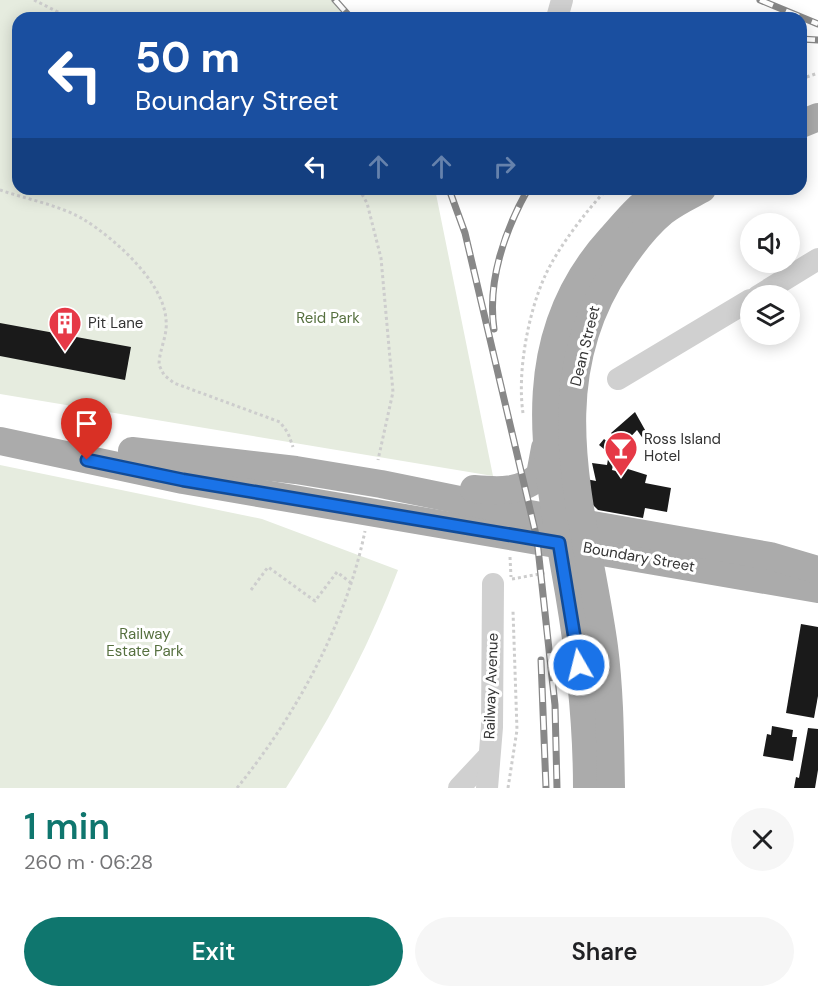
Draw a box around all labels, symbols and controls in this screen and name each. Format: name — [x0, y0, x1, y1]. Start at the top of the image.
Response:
text: 50 m — [135, 30, 240, 85]
icon: left — [36, 36, 114, 114]
text: Boundary Street — [135, 83, 339, 118]
icon: left — [299, 150, 332, 183]
icon: ahead — [362, 150, 395, 183]
icon: ahead — [425, 150, 458, 183]
icon: right — [488, 150, 521, 183]
map controls — [740, 213, 800, 345]
button: sound — [740, 213, 800, 273]
button: layers — [740, 285, 800, 345]
street label: Dean Street — [565, 304, 605, 388]
building icon: Pit Lane — [47, 305, 83, 352]
park label: Reid Park — [296, 308, 360, 328]
place label: Pit Lane — [88, 313, 143, 333]
pin — [61, 398, 112, 460]
icon: arrive — [70, 407, 103, 440]
place label: Ross Island Hotel — [644, 429, 721, 466]
bar icon: Ross Island Hotel — [603, 430, 639, 477]
street label: Boundary Street — [582, 537, 697, 577]
park label: Railway Estate Park — [106, 624, 184, 661]
street label: Railway Avenue — [479, 633, 503, 739]
position arrow — [547, 633, 611, 697]
text: 1 min — [24, 803, 110, 850]
button: close — [731, 808, 794, 871]
text: 260 m · 06:28 — [24, 849, 153, 875]
button: Exit — [24, 917, 403, 986]
button: Share — [415, 917, 794, 986]

